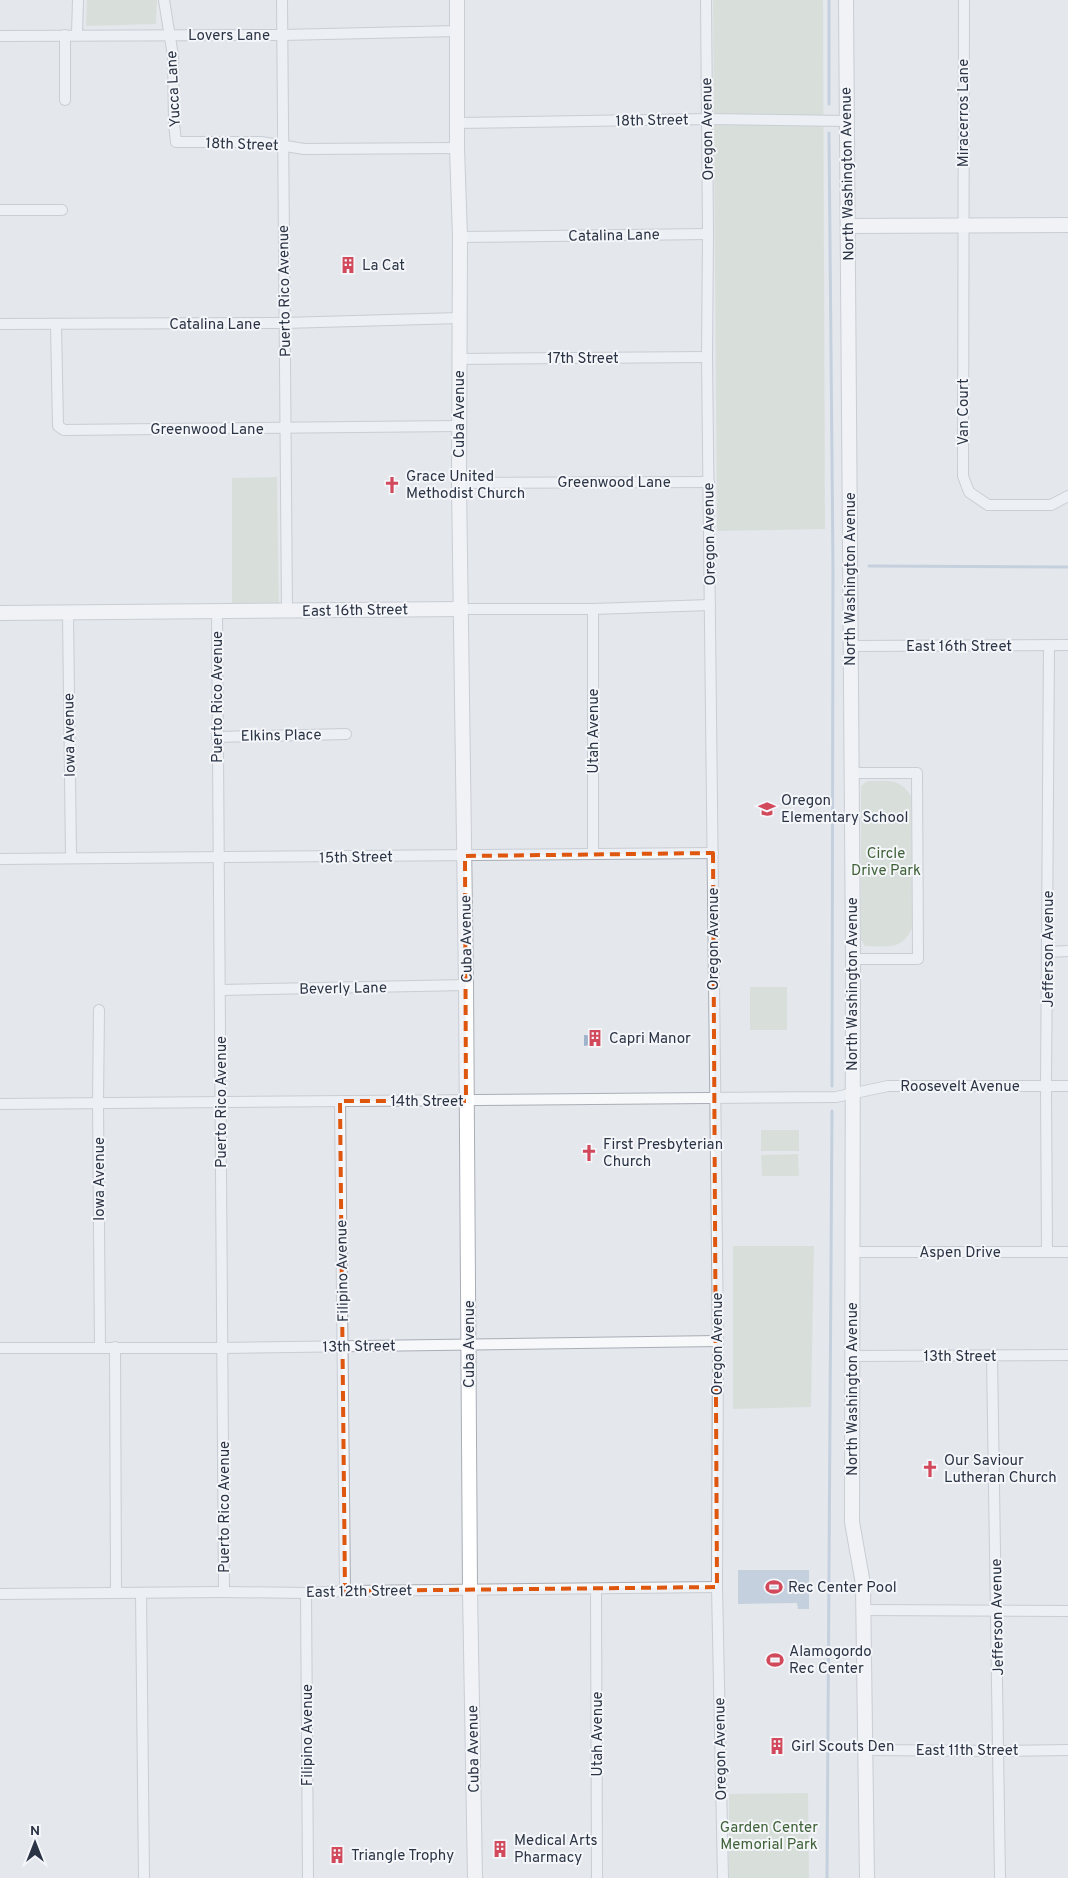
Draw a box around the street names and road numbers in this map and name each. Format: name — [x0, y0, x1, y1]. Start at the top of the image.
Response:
street label: Lovers Lane — [188, 27, 270, 46]
street label: Yucca Lane — [163, 50, 186, 128]
street label: Miracerros Lane — [955, 59, 974, 167]
street label: Oregon Avenue — [698, 77, 719, 181]
street label: North Washington Avenue — [837, 87, 860, 261]
street label: 18th Street — [615, 111, 689, 132]
street label: 18th Street — [205, 135, 279, 156]
street label: Puerto Rico Avenue — [275, 225, 296, 357]
street label: Catalina Lane — [568, 226, 660, 247]
street label: Catalina Lane — [169, 316, 261, 335]
street label: 17th Street — [547, 350, 619, 369]
street label: Cuba Avenue — [451, 370, 470, 458]
street label: Van Court — [955, 378, 974, 446]
street label: Greenwood Lane — [150, 421, 264, 440]
street label: Greenwood Lane — [557, 474, 671, 493]
street label: Oregon Avenue — [700, 482, 721, 586]
street label: North Washington Avenue — [842, 492, 861, 666]
street label: East 16th Street — [302, 601, 408, 622]
street label: Puerto Rico Avenue — [209, 631, 228, 763]
street label: East 16th Street — [906, 638, 1012, 657]
street label: Utah Avenue — [585, 688, 604, 774]
street label: Iowa Avenue — [60, 693, 81, 777]
street label: Elkins Place — [240, 726, 322, 747]
street label: 15th Street — [319, 848, 393, 869]
street label: Oregon Avenue — [705, 888, 724, 991]
street label: Jefferson Avenue — [1040, 891, 1059, 1007]
street label: Cuba Avenue — [457, 895, 478, 983]
street label: North Washington Avenue — [844, 897, 863, 1071]
street label: Beverly Lane — [299, 979, 387, 1000]
street label: Puerto Rico Avenue — [213, 1036, 232, 1168]
street label: Roosevelt Avenue — [900, 1078, 1020, 1097]
street label: 14th Street — [390, 1093, 464, 1112]
street label: Iowa Avenue — [91, 1137, 110, 1221]
street label: Filipino Avenue — [333, 1220, 354, 1322]
street label: Aspen Drive — [919, 1244, 1001, 1263]
street label: Oregon Avenue — [709, 1293, 728, 1396]
street label: Cuba Avenue — [461, 1300, 480, 1388]
street label: North Washington Avenue — [844, 1302, 863, 1476]
street label: 13th Street — [322, 1337, 396, 1358]
street label: 13th Street — [924, 1348, 997, 1367]
street label: Puerto Rico Avenue — [216, 1441, 235, 1573]
street label: Jefferson Avenue — [988, 1558, 1009, 1676]
street label: East 12th Street — [306, 1582, 412, 1603]
street label: Filipino Avenue — [299, 1684, 318, 1786]
street label: Utah Avenue — [589, 1691, 608, 1777]
street label: Oregon Avenue — [711, 1697, 732, 1801]
street label: Cuba Avenue — [464, 1705, 485, 1793]
street label: East 11th Street — [916, 1742, 1018, 1761]

